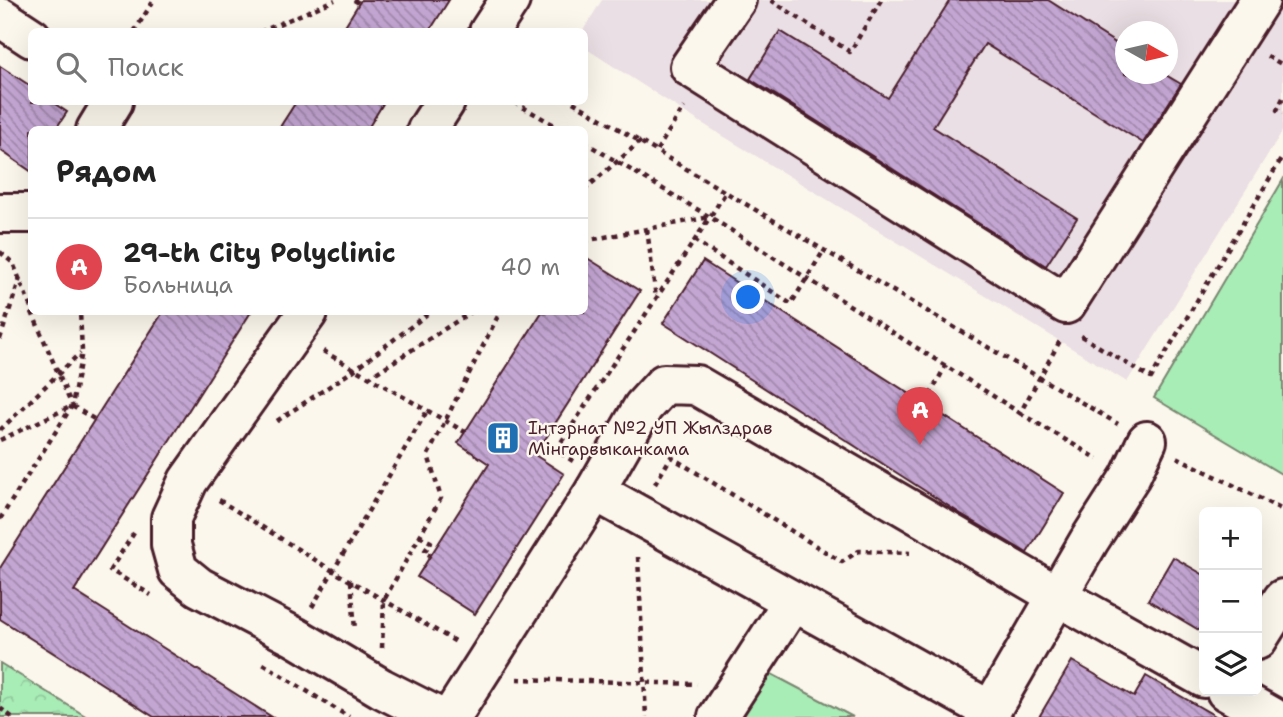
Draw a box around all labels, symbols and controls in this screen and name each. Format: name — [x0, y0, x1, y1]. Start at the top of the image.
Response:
north arrow — [1115, 21, 1178, 84]
search box — [28, 28, 588, 105]
icon: search — [52, 48, 90, 86]
text: Поиск — [108, 49, 184, 84]
text: Рядом — [56, 151, 156, 192]
text: 29-th City Polyclinic — [123, 235, 396, 270]
text: A — [70, 252, 88, 282]
text: 40 m — [500, 252, 560, 282]
text: Больница — [123, 270, 233, 300]
your location — [731, 280, 765, 314]
pin: A — [897, 387, 943, 445]
place label: Інтэрнат №2 УП Жылздрав Мінгарвыканкама — [528, 416, 773, 461]
building icon: Інтэрнат №2 УП Жылздрав Мінгарвыканкама — [484, 419, 522, 457]
map controls — [1199, 507, 1262, 696]
button: + — [1199, 507, 1262, 570]
button: − — [1199, 570, 1262, 633]
button: layers — [1199, 633, 1262, 696]

